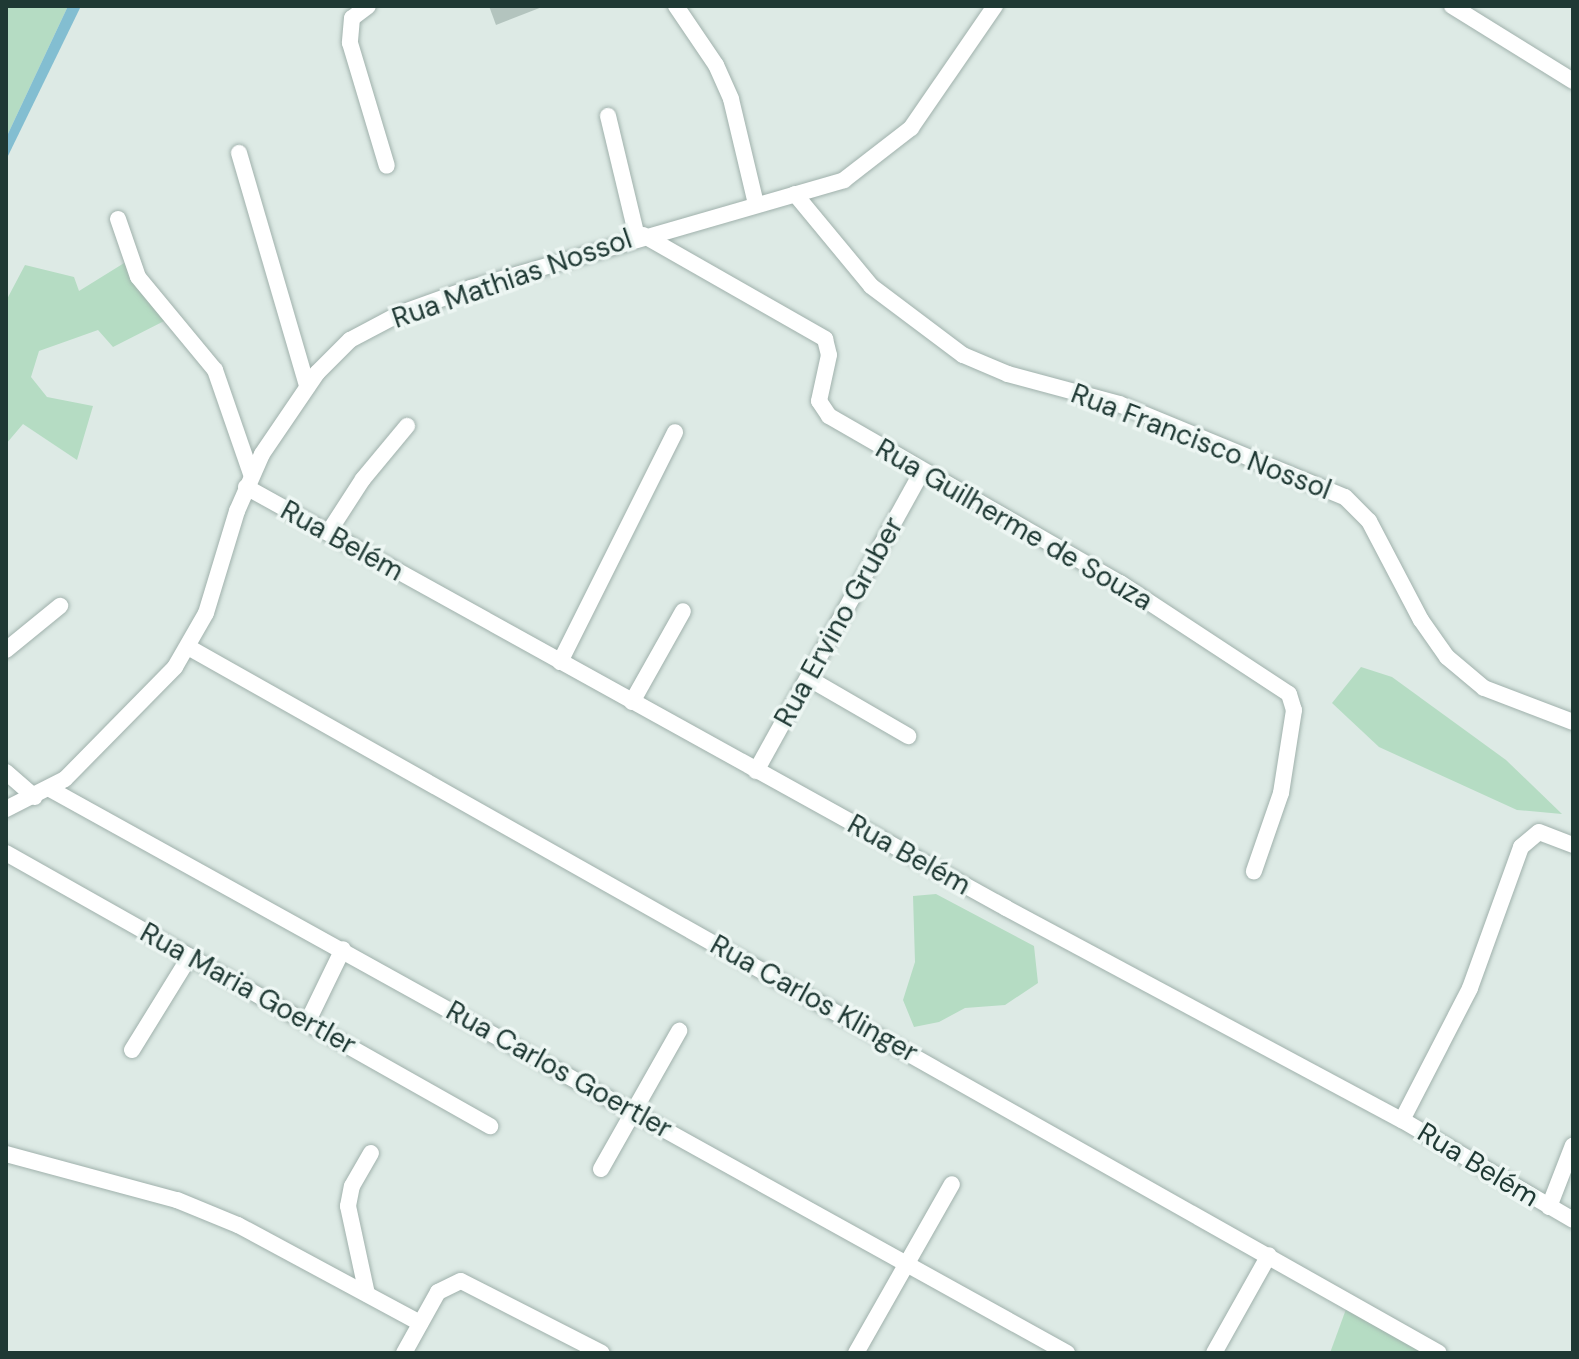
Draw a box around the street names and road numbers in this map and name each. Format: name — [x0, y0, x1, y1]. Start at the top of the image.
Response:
street label: Rua Mathias Nossol — [388, 222, 636, 336]
street label: Rua Francisco Nossol — [1066, 377, 1336, 507]
street label: Rua Guilherme de Souza — [870, 432, 1158, 618]
street label: Rua Belém — [275, 494, 409, 588]
street label: Rua Ervino Gruber — [767, 511, 911, 733]
street label: Rua Belém — [842, 808, 976, 902]
street label: Rua Maria Goertler — [134, 916, 362, 1062]
street label: Rua Carlos Klinger — [704, 928, 924, 1070]
street label: Rua Carlos Goertler — [440, 994, 678, 1146]
street label: Rua Belém — [1411, 1116, 1545, 1214]

